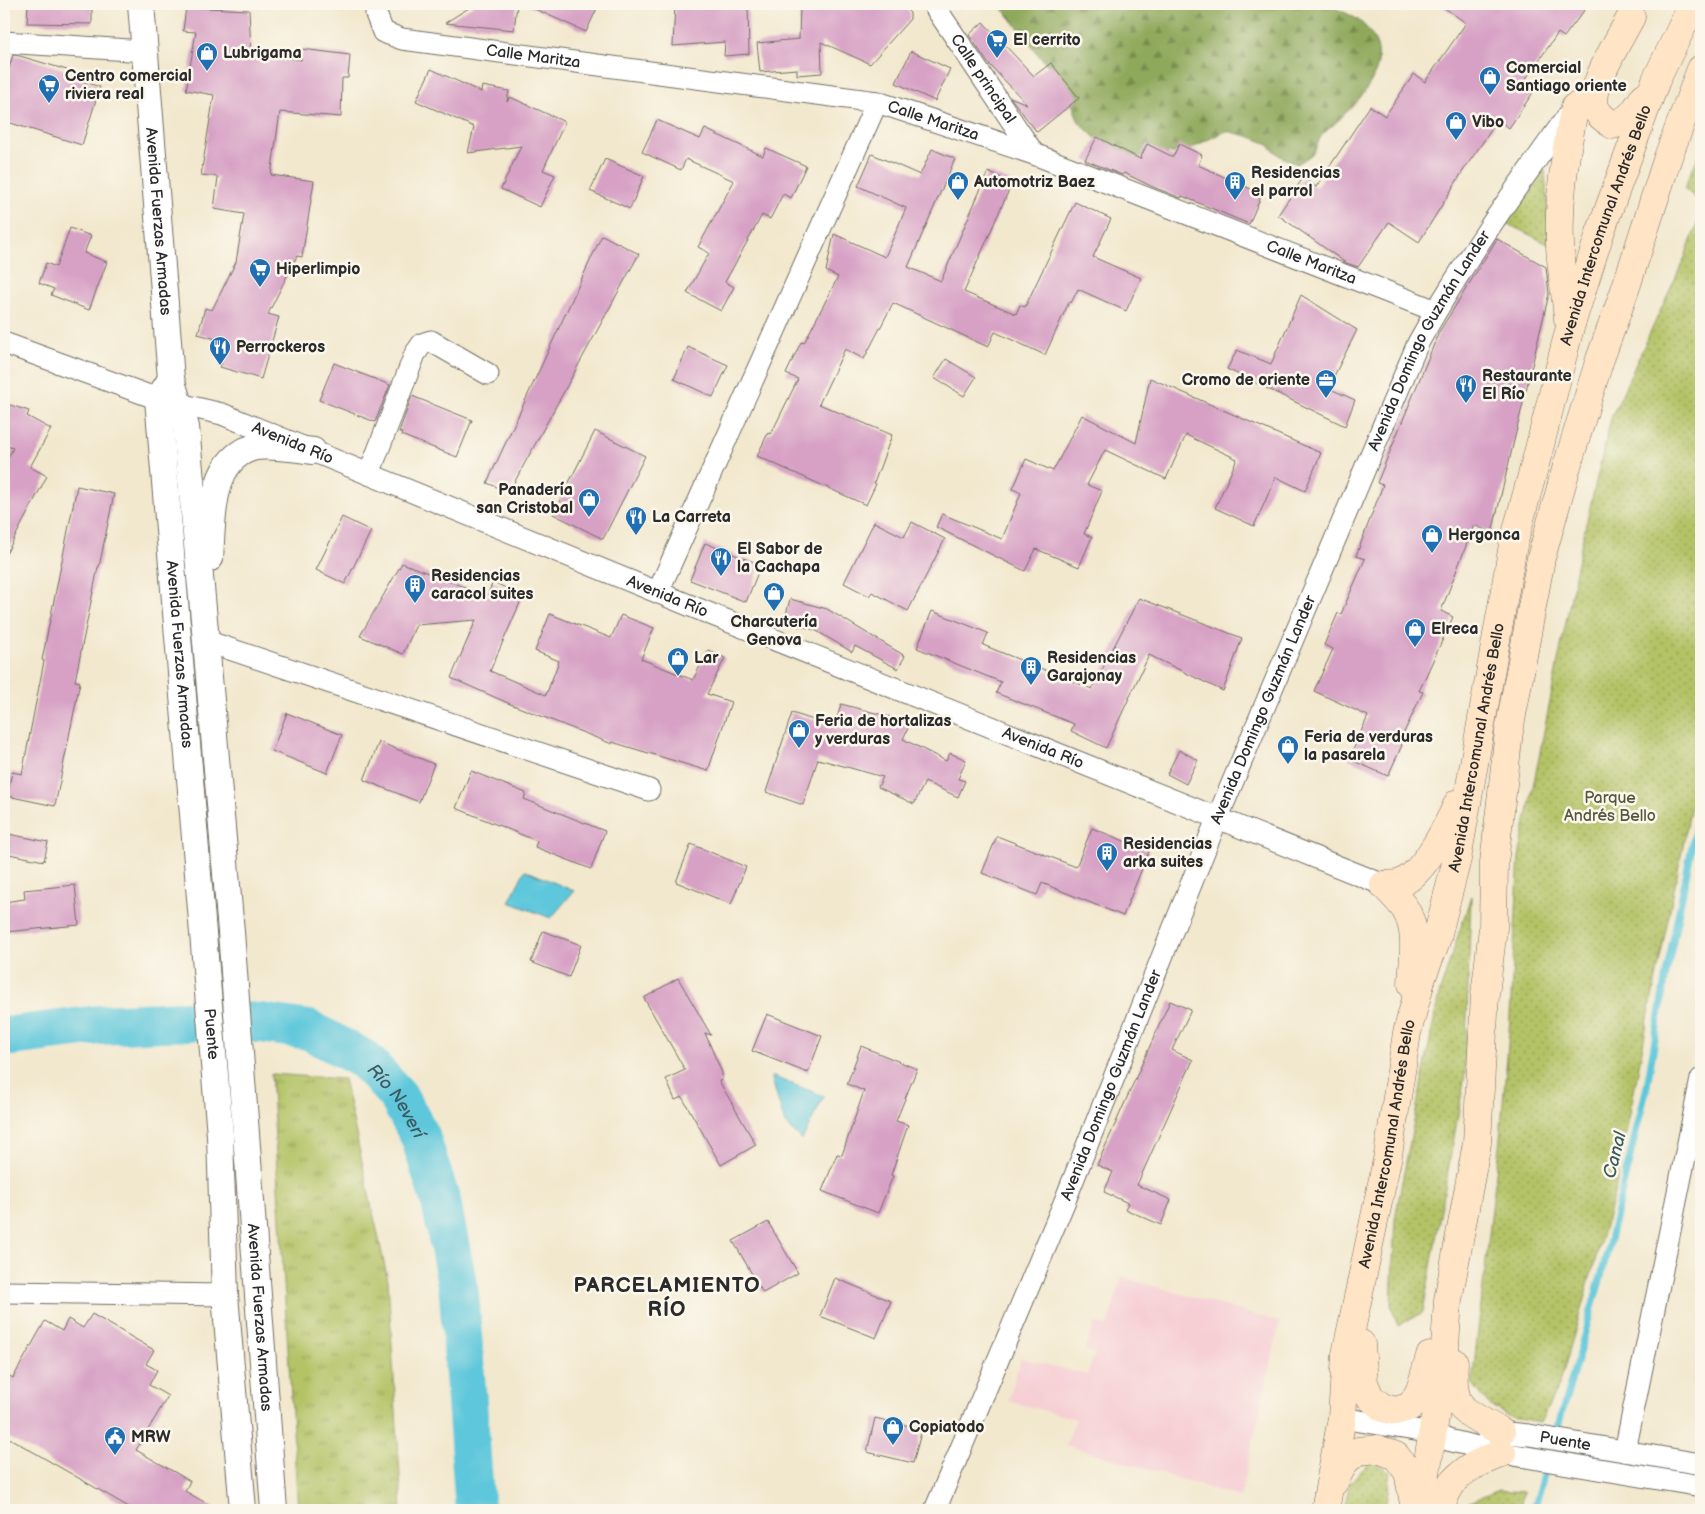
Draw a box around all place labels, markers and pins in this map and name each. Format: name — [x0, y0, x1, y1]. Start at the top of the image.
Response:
supermarket icon: El cerrito — [985, 28, 1009, 59]
place label: El cerrito — [1013, 31, 1081, 50]
shop icon: Lubrigama — [195, 41, 219, 72]
place label: Lubrigama — [223, 44, 302, 63]
place label: Comercial Santiago oriente — [1506, 59, 1627, 96]
shop icon: Comercial Santiago oriente — [1478, 65, 1502, 96]
place label: Centro comercial riviera real — [65, 67, 192, 104]
supermarket icon: Centro comercial riviera real — [37, 73, 61, 104]
shop icon: Vibo — [1444, 110, 1468, 141]
place label: Vibo — [1472, 113, 1504, 132]
place label: Residencias el parrol — [1251, 164, 1340, 201]
shop icon: Automotriz Baez — [946, 170, 970, 201]
building icon: Residencias el parrol — [1223, 170, 1247, 201]
place label: Automotriz Baez — [973, 173, 1095, 192]
supermarket icon: Hiperlimpio — [248, 257, 272, 288]
place label: Hiperlimpio — [276, 260, 360, 279]
restaurant icon: Perrockeros — [208, 335, 232, 366]
place label: Perrockeros — [236, 338, 325, 357]
place label: Restaurante El Río — [1482, 367, 1572, 404]
office icon: Cromo de oriente — [1314, 368, 1338, 399]
place label: Cromo de oriente — [1182, 371, 1310, 390]
restaurant icon: Restaurante El Río — [1454, 373, 1478, 404]
place label: Panadería san Cristobal — [476, 481, 573, 518]
shop icon: Panadería san Cristobal — [577, 487, 601, 518]
restaurant icon: La Carreta — [624, 505, 648, 536]
place label: La Carreta — [652, 508, 731, 527]
shop icon: Hergonca — [1420, 523, 1444, 554]
place label: Hergonca — [1448, 526, 1520, 545]
place label: El Sabor de la Cachapa — [737, 540, 822, 577]
restaurant icon: El Sabor de la Cachapa — [709, 546, 733, 577]
place label: Residencias caracol suites — [431, 567, 533, 604]
building icon: Residencias caracol suites — [403, 573, 427, 604]
shop icon: Charcutería Genova — [762, 581, 786, 612]
place label: Charcutería Genova — [731, 613, 817, 650]
shop icon: Elreca — [1403, 617, 1427, 648]
place label: Elreca — [1431, 620, 1479, 639]
shop icon: Lar — [666, 646, 690, 677]
place label: Lar — [694, 649, 719, 668]
place label: Residencias Garajonay — [1047, 649, 1136, 686]
building icon: Residencias Garajonay — [1019, 655, 1043, 686]
place label: Feria de hortalizas y verduras — [815, 712, 951, 749]
shop icon: Feria de hortalizas y verduras — [787, 718, 811, 749]
place label: Feria de verduras la pasarela — [1304, 728, 1433, 765]
shop icon: Feria de verduras la pasarela — [1276, 734, 1300, 765]
place label: Residencias arka suites — [1123, 835, 1212, 872]
building icon: Residencias arka suites — [1095, 841, 1119, 872]
shop icon: Copiatodo — [881, 1415, 905, 1446]
place label: Copiatodo — [909, 1418, 984, 1437]
public building icon: MRW — [103, 1425, 127, 1456]
place label: MRW — [131, 1428, 171, 1447]

